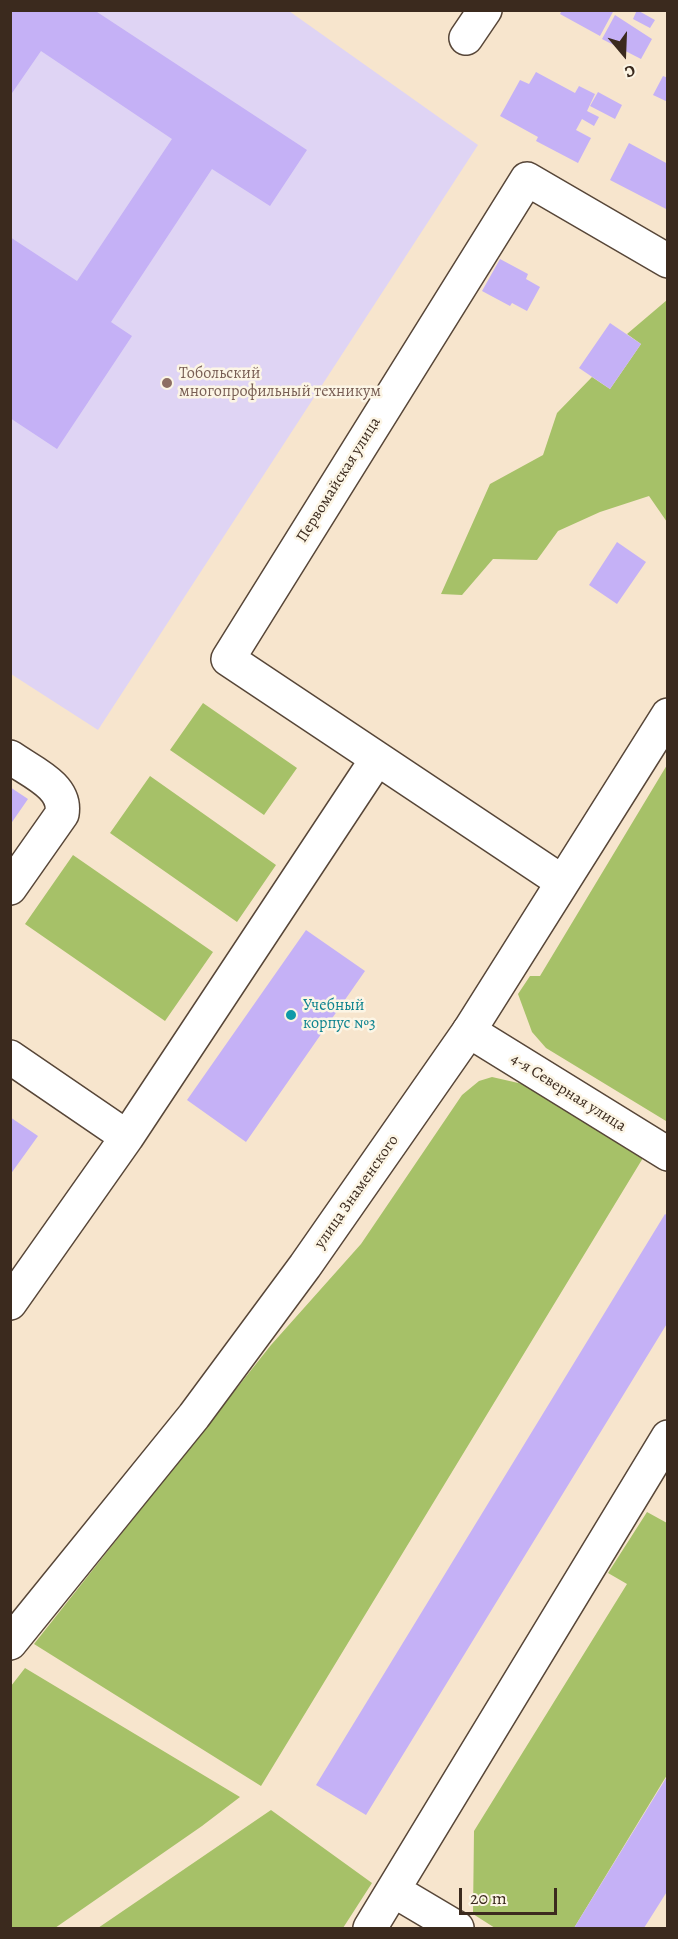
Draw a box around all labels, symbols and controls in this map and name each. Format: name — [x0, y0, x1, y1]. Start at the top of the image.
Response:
north arrow — [594, 24, 654, 84]
text: С — [622, 59, 638, 83]
place label: Тобольский многопрофильный техникум — [179, 364, 381, 402]
marker: Тобольский многопрофильный техникум — [160, 376, 174, 390]
street label: Первомайская улица — [293, 414, 385, 546]
place label: Учебный корпус №3 — [303, 996, 376, 1034]
marker: Учебный корпус №3 — [284, 1008, 298, 1022]
street label: 4-я Северная улица — [507, 1050, 629, 1136]
street label: улица Знаменского — [311, 1132, 403, 1252]
scale bar — [462, 1876, 560, 1914]
text: 20 m — [470, 1886, 507, 1910]

